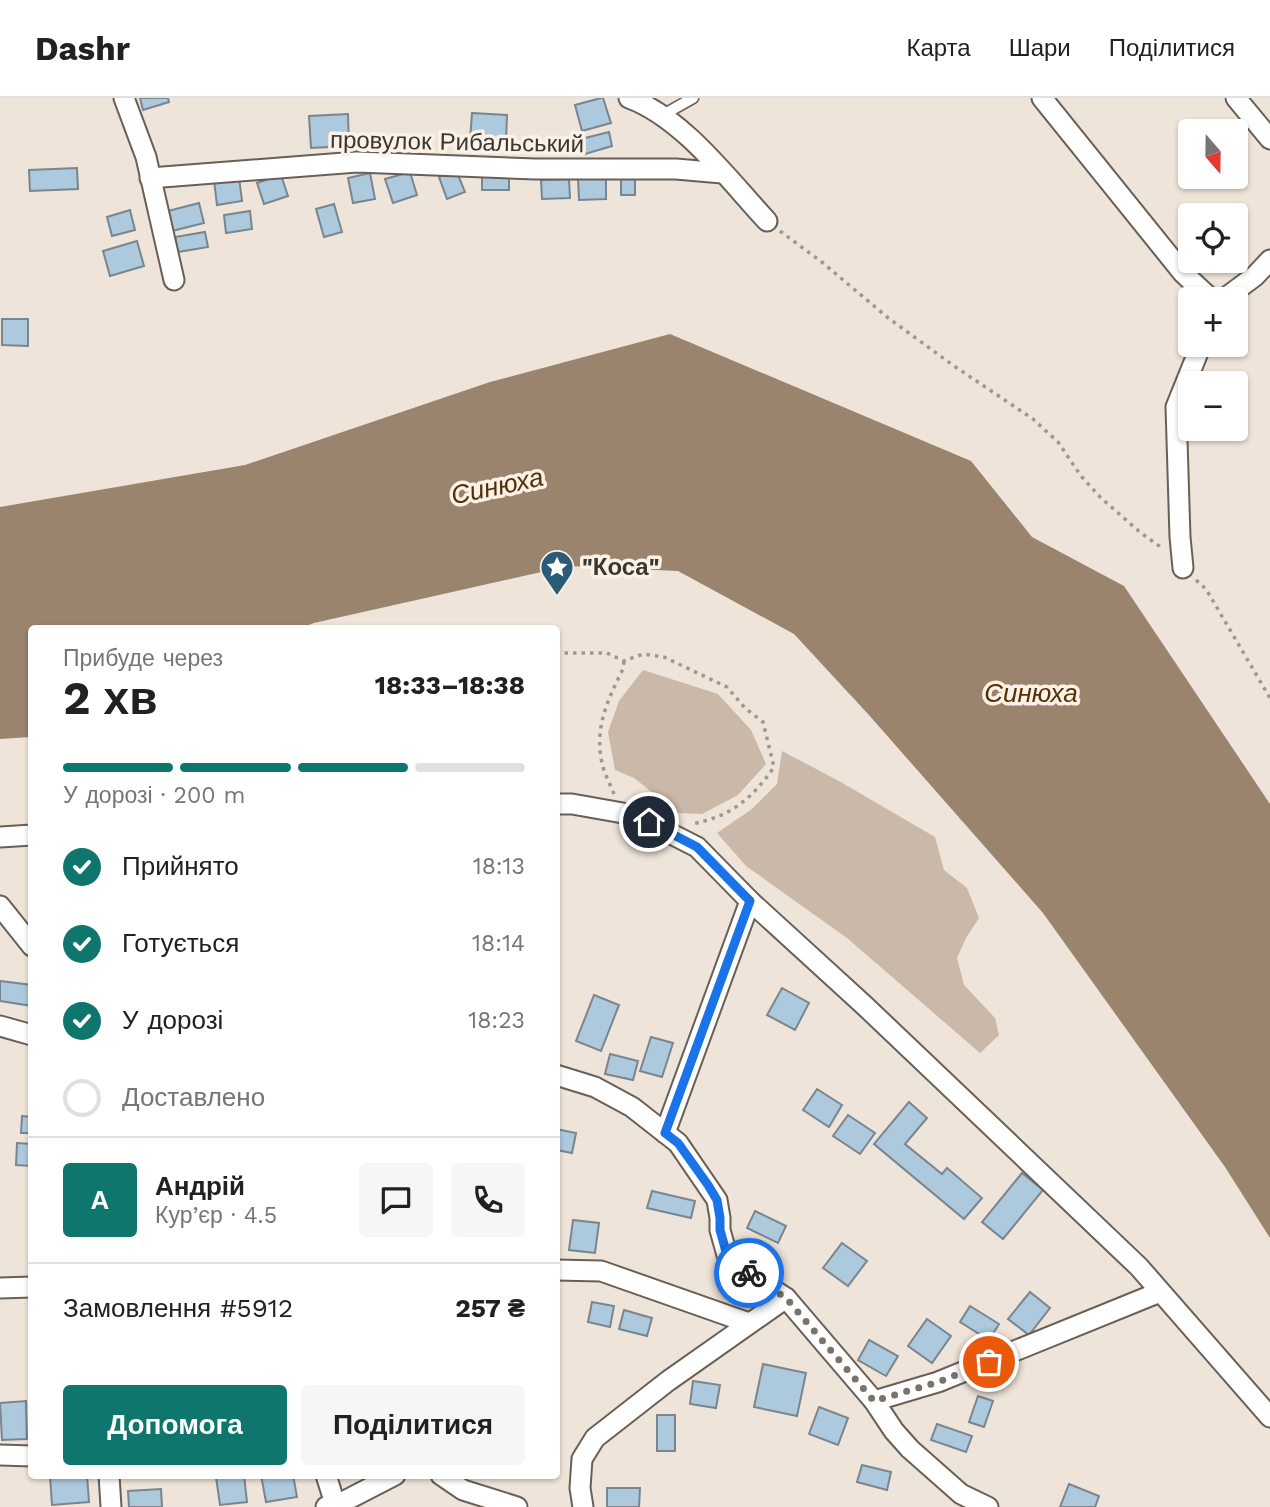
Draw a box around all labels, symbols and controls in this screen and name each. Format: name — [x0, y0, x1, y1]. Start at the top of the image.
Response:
text: Dashr — [35, 29, 130, 68]
text: Карта — [906, 34, 971, 62]
text: Шари — [1009, 34, 1071, 62]
text: Поділитися — [1109, 34, 1235, 62]
north arrow — [1178, 119, 1248, 189]
map controls — [1178, 119, 1248, 441]
street label: провулок Рибальський — [330, 126, 584, 158]
button: locate — [1178, 203, 1248, 273]
button: + — [1178, 287, 1248, 357]
button: − — [1178, 371, 1248, 441]
water label: Синюха — [448, 462, 546, 510]
place icon: "Коса" — [538, 548, 576, 597]
place label: "Коса" — [582, 553, 659, 581]
text: Прибуде через — [63, 645, 223, 672]
text: 18:33–18:38 — [375, 670, 525, 700]
text: 2 хв — [63, 671, 157, 725]
water label: Синюха — [984, 678, 1078, 708]
text: У дорозі · 200 m — [63, 782, 245, 809]
pin — [619, 792, 679, 852]
icon: home — [630, 803, 668, 841]
icon: check — [63, 848, 101, 886]
text: Прийнято — [122, 851, 239, 881]
text: 18:13 — [473, 853, 525, 880]
icon: check — [63, 925, 101, 963]
text: Готується — [122, 928, 239, 958]
text: 18:14 — [472, 930, 525, 957]
icon: check — [63, 1002, 101, 1040]
text: У дорозі — [122, 1005, 223, 1035]
text: 18:23 — [468, 1007, 525, 1034]
text: Доставлено — [122, 1082, 265, 1112]
button: chat — [359, 1163, 433, 1237]
button: phone — [451, 1163, 525, 1237]
text: Андрій — [155, 1171, 245, 1201]
text: А — [91, 1185, 109, 1215]
text: Кур’єр · 4.5 — [155, 1202, 277, 1229]
courier — [714, 1238, 784, 1308]
icon: bike — [730, 1254, 768, 1292]
text: Замовлення #5912 — [63, 1293, 293, 1323]
text: 257 ₴ — [455, 1293, 525, 1323]
pin — [959, 1332, 1019, 1392]
icon: bag — [970, 1343, 1008, 1381]
button: Допомога — [63, 1385, 287, 1465]
button: Поділитися — [301, 1385, 525, 1465]

